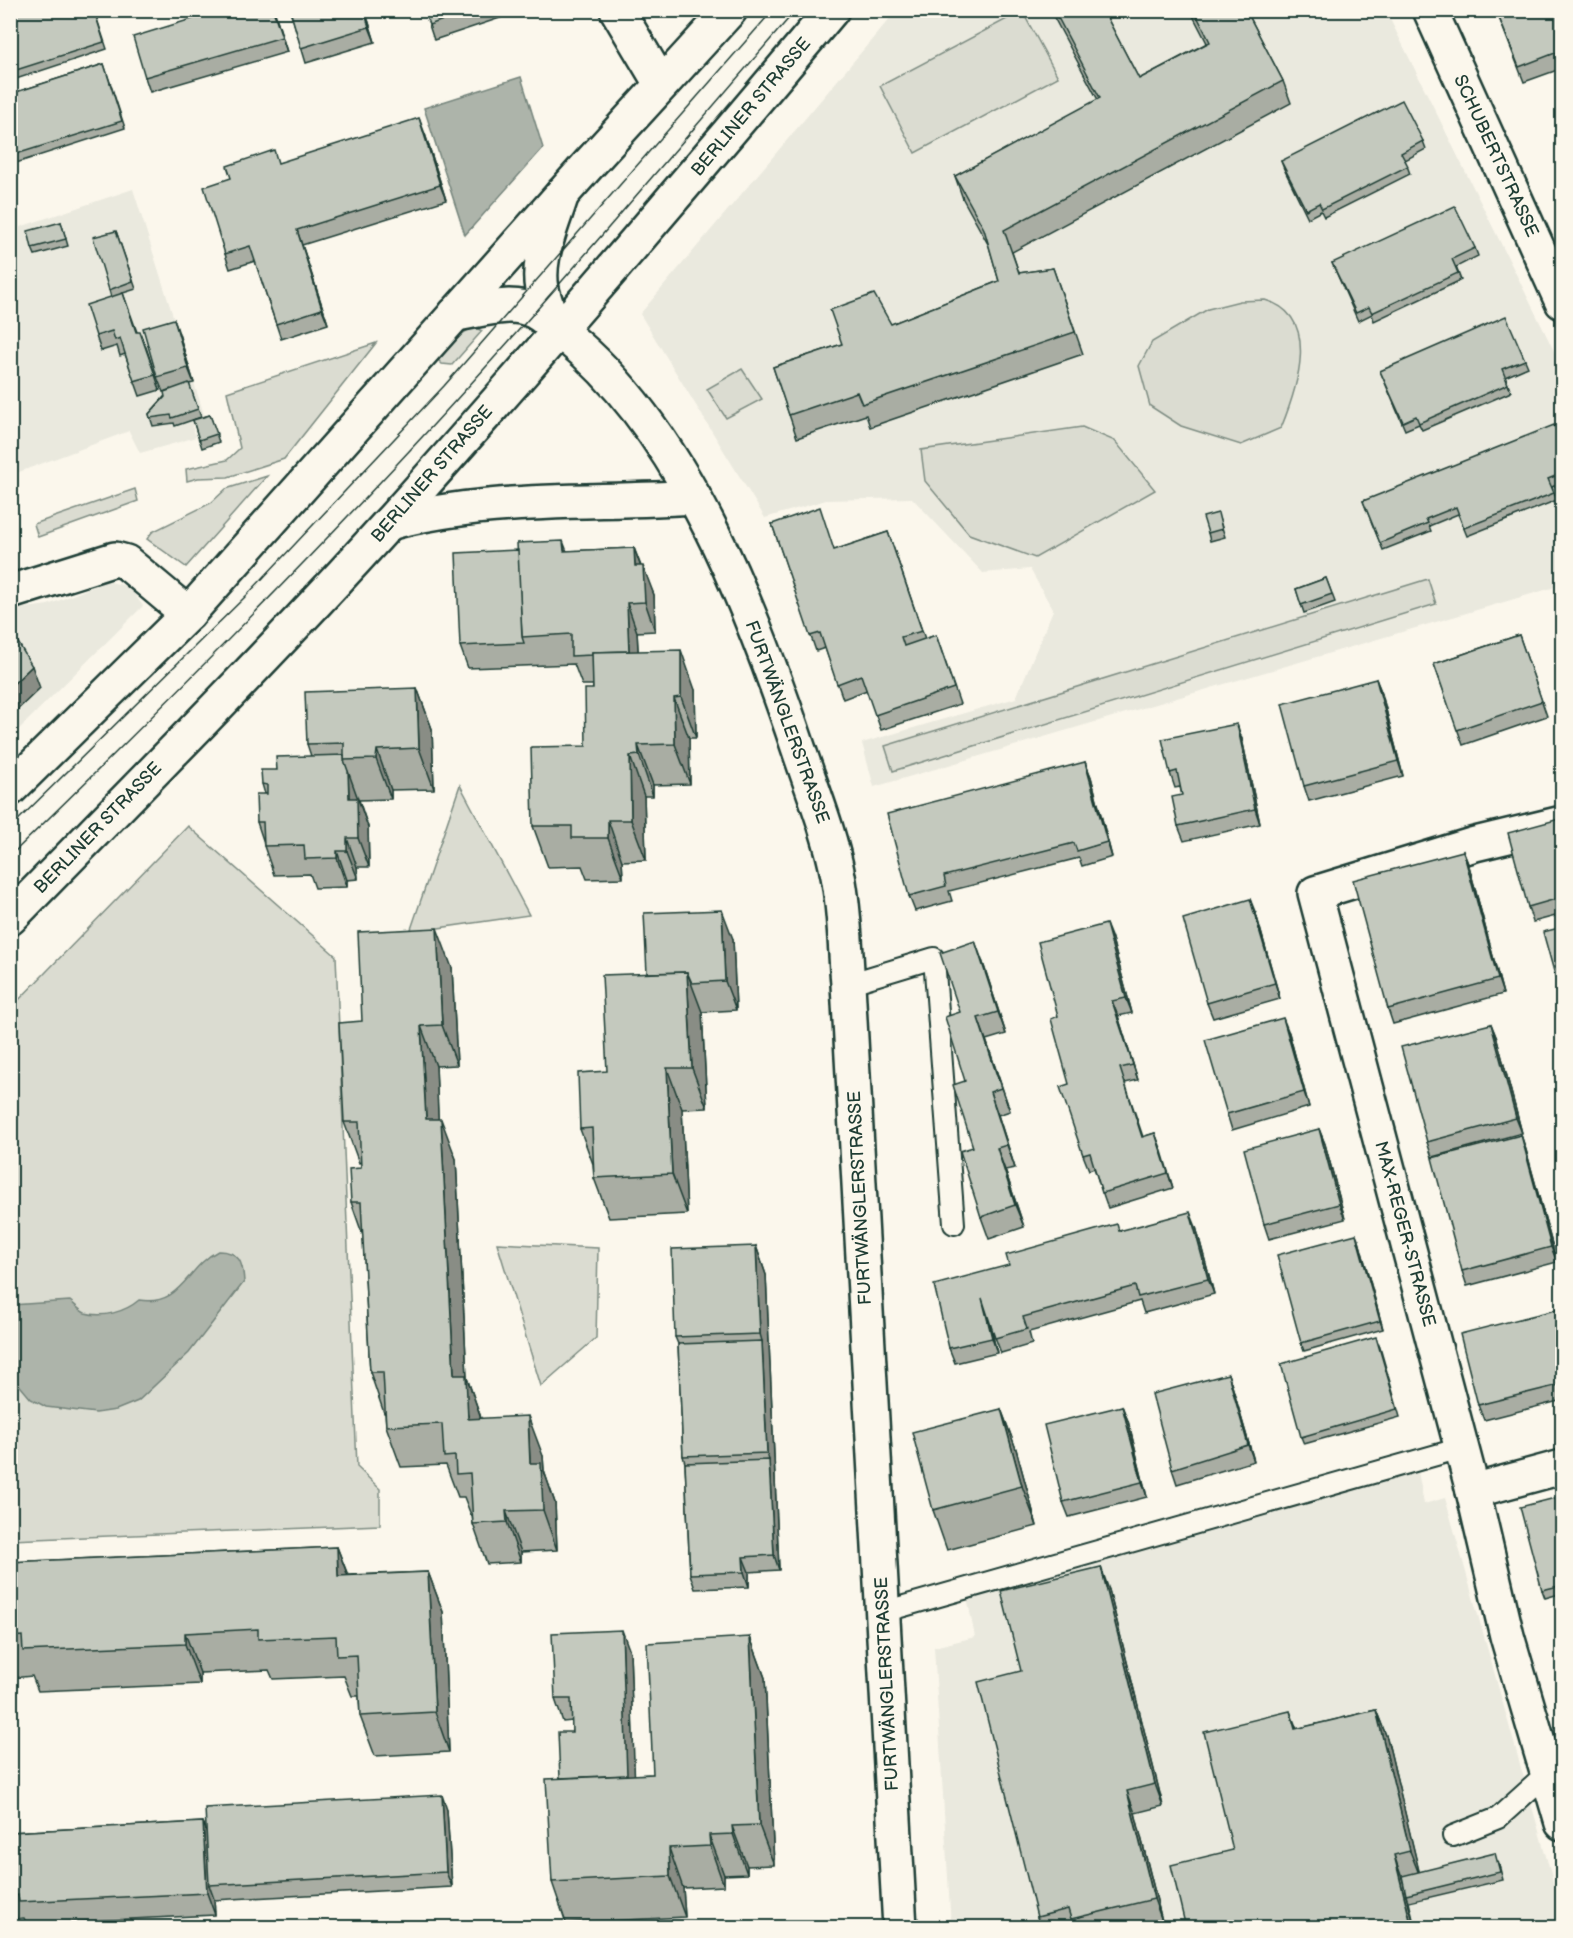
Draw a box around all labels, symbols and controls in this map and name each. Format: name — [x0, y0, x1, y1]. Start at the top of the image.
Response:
street label: BERLINER STRASSE — [687, 33, 815, 181]
street label: SCHUBERTSTRASSE — [1449, 72, 1543, 241]
street label: BERLINER STRASSE — [367, 401, 497, 547]
street label: FURTWÄNGLERSTRASSE — [740, 617, 835, 826]
street label: BERLINER STRASSE — [30, 758, 166, 898]
street label: FURTWÄNGLERSTRASSE — [843, 1090, 876, 1306]
street label: MAX-REGER-STRASSE — [1370, 1139, 1440, 1329]
street label: FURTWÄNGLERSTRASSE — [870, 1576, 903, 1792]

